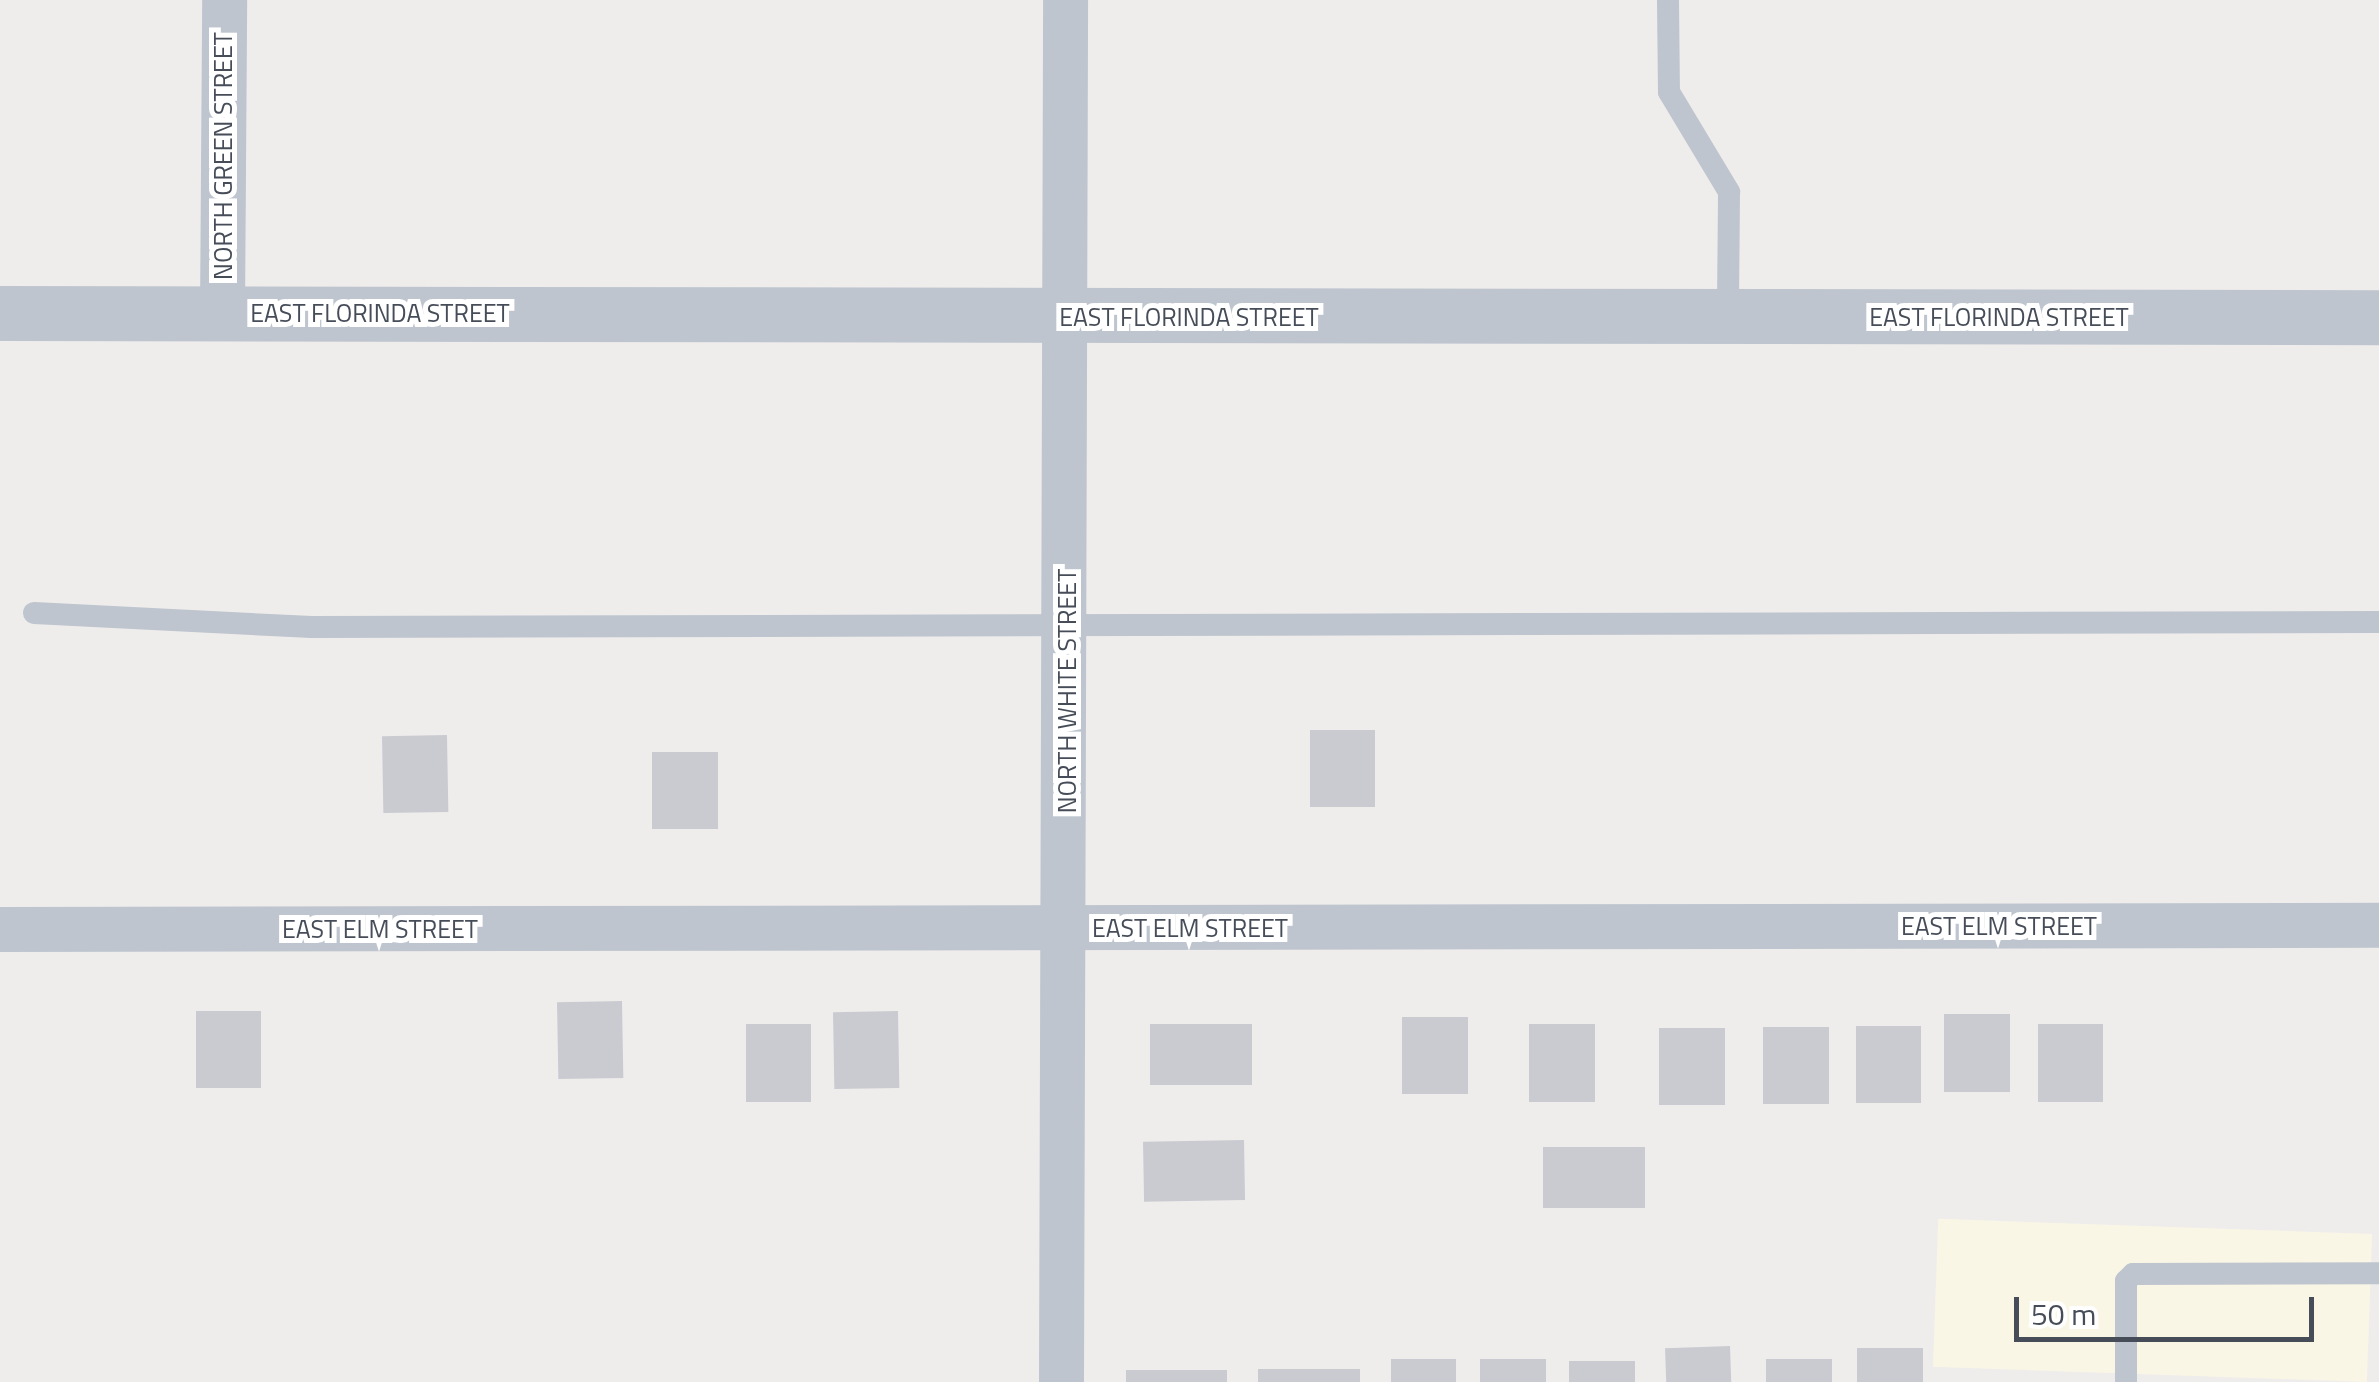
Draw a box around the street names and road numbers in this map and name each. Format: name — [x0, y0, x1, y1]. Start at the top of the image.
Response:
street label: NORTH GREEN STREET — [208, 32, 238, 280]
street label: EAST FLORINDA STREET — [250, 298, 510, 328]
street label: EAST FLORINDA STREET — [1059, 302, 1319, 332]
street label: EAST FLORINDA STREET — [1869, 302, 2129, 332]
street label: NORTH WHITE STREET — [1052, 569, 1082, 813]
street label: EAST ELM STREET — [1901, 911, 2097, 941]
street label: EAST ELM STREET — [1092, 913, 1288, 943]
street label: EAST ELM STREET — [282, 914, 478, 944]

